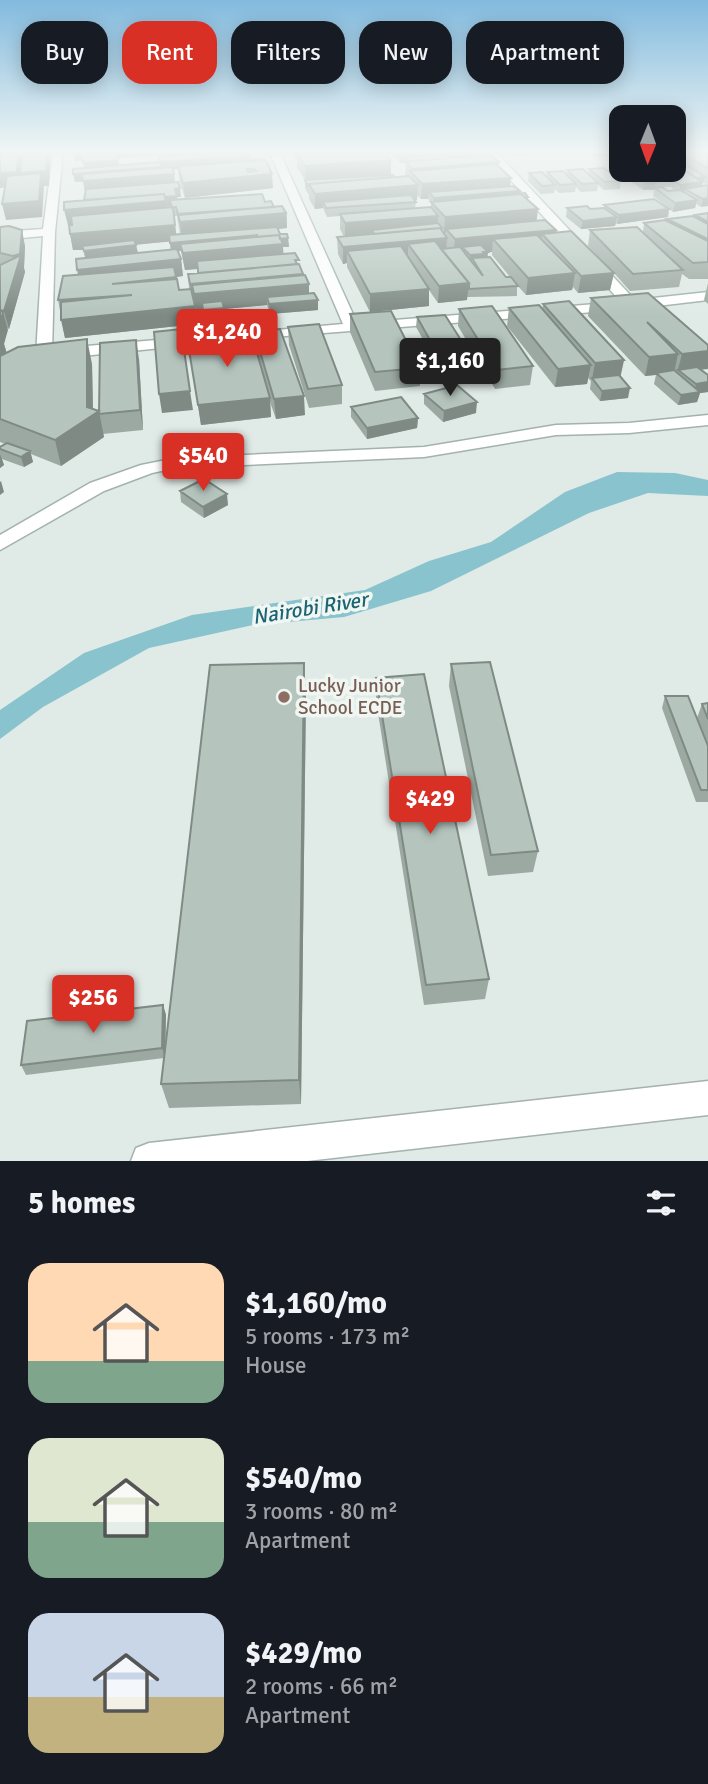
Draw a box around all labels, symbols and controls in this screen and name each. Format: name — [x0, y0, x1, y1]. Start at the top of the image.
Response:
chip: Buy — [21, 21, 108, 84]
chip: Rent — [122, 21, 217, 84]
chip: Filters — [231, 21, 345, 84]
chip: New — [359, 21, 452, 84]
chip: Apartment — [466, 21, 624, 84]
north arrow — [609, 105, 686, 182]
map controls — [609, 105, 686, 182]
pin: $1,240 — [170, 310, 284, 369]
text: $1,240 — [193, 317, 261, 346]
pin: $1,160 — [393, 338, 507, 398]
text: $1,160 — [416, 346, 484, 375]
pin: $540 — [162, 434, 244, 493]
text: $540 — [178, 441, 228, 470]
water label: Nairobi River — [251, 586, 372, 630]
place label: Lucky Junior School ECDE — [298, 674, 403, 720]
marker: Lucky Junior School ECDE — [276, 689, 292, 705]
pin: $429 — [389, 776, 471, 836]
text: $429 — [405, 784, 455, 813]
pin: $256 — [52, 976, 134, 1035]
text: $256 — [68, 983, 118, 1012]
icon: filters — [642, 1184, 680, 1222]
text: 5 homes — [28, 1185, 135, 1222]
text: $1,160/mo — [245, 1285, 387, 1322]
icon: home — [84, 1291, 168, 1375]
text: 5 rooms · 173 m² — [245, 1322, 410, 1351]
text: House — [245, 1351, 307, 1380]
text: $540/mo — [245, 1460, 362, 1497]
icon: home — [84, 1466, 168, 1550]
text: 3 rooms · 80 m² — [245, 1497, 398, 1526]
text: Apartment — [245, 1526, 350, 1555]
text: $429/mo — [245, 1635, 362, 1672]
icon: home — [84, 1641, 168, 1725]
text: 2 rooms · 66 m² — [245, 1672, 398, 1701]
text: Apartment — [245, 1701, 350, 1730]

